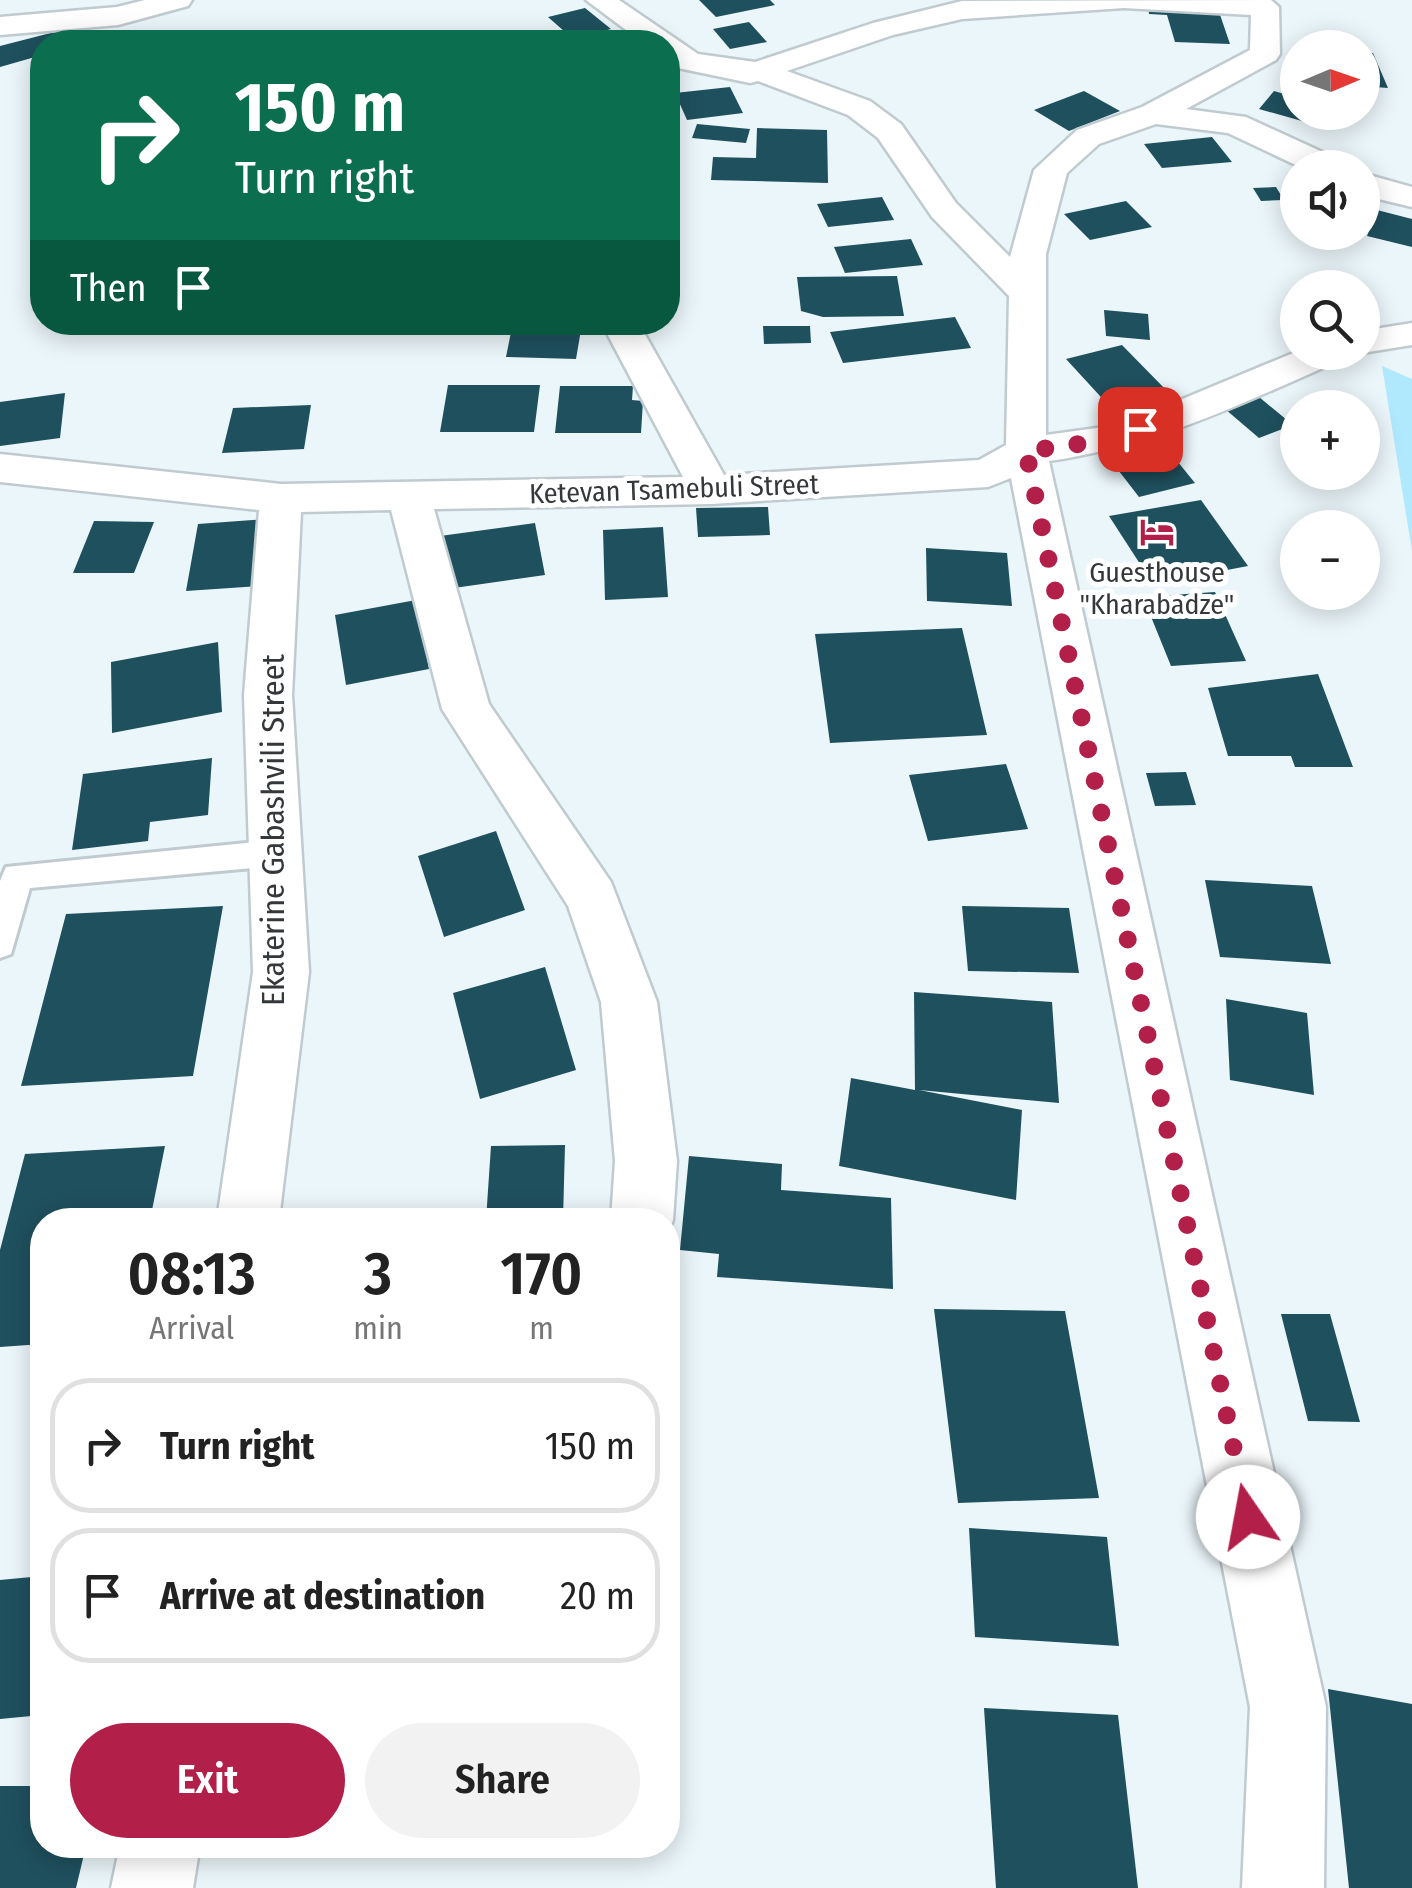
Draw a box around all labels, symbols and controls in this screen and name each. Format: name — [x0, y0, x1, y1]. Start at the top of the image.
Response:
north arrow — [1280, 30, 1380, 130]
map controls — [1280, 30, 1380, 610]
text: 150 m — [235, 66, 405, 150]
icon: right — [70, 70, 200, 200]
button: sound — [1280, 150, 1380, 250]
text: Turn right — [235, 151, 414, 205]
icon: arrive — [166, 260, 221, 315]
text: Then — [70, 265, 146, 311]
button: search — [1280, 270, 1380, 370]
pin — [1098, 387, 1183, 472]
button: + — [1280, 390, 1380, 490]
icon: arrive — [1113, 402, 1168, 457]
street label: Ketevan Tsamebuli Street — [529, 467, 820, 511]
button: − — [1280, 510, 1380, 610]
hotel icon: Guesthouse "Kharabadze" — [1138, 513, 1176, 551]
place label: Guesthouse "Kharabadze" — [1080, 556, 1234, 621]
street label: Ekaterine Gabashvili Street — [254, 654, 292, 1006]
text: 08:13 — [128, 1238, 256, 1310]
text: 3 — [364, 1238, 392, 1310]
text: 170 — [500, 1238, 582, 1310]
text: Arrival — [149, 1309, 234, 1347]
text: min — [353, 1309, 403, 1347]
text: m — [529, 1309, 554, 1347]
icon: right — [75, 1418, 130, 1473]
text: Turn right — [160, 1423, 314, 1469]
text: 150 m — [545, 1423, 635, 1469]
position arrow — [1196, 1465, 1300, 1569]
icon: arrive — [75, 1568, 130, 1623]
text: Arrive at destination — [160, 1573, 485, 1619]
text: 20 m — [560, 1573, 635, 1619]
button: Exit — [70, 1723, 345, 1838]
button: Share — [365, 1723, 640, 1838]

